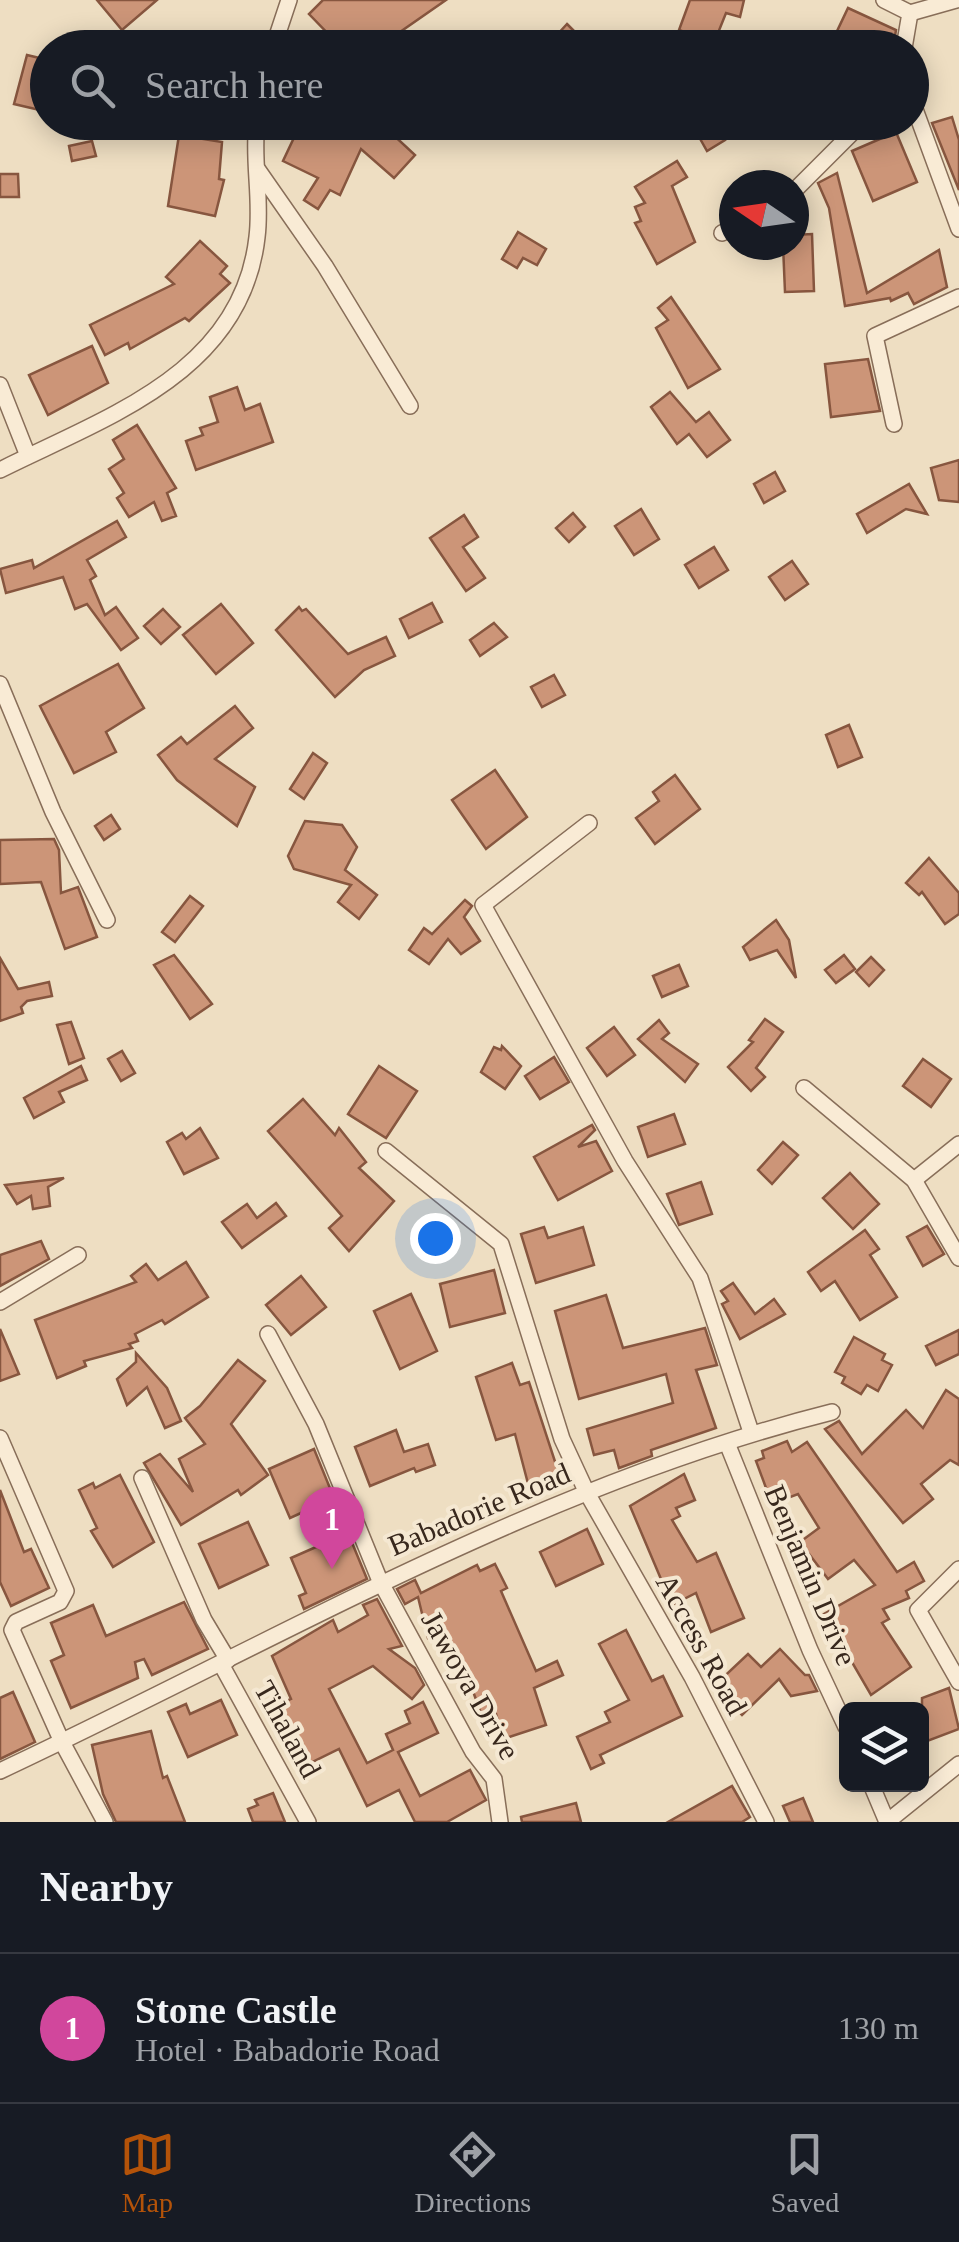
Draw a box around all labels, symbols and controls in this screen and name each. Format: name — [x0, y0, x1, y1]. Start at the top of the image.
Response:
search box — [30, 30, 929, 140]
icon: search — [65, 58, 120, 113]
text: Search here — [145, 64, 323, 106]
north arrow — [719, 170, 809, 260]
your location — [410, 1213, 461, 1264]
street label: Babadorie Road — [383, 1456, 575, 1562]
street label: Benjamin Drive — [758, 1480, 864, 1670]
pin: 1 — [300, 1486, 364, 1569]
street label: Access Road — [650, 1568, 754, 1720]
street label: Jawoya Drive — [415, 1605, 527, 1765]
street label: Tihaland — [248, 1675, 328, 1783]
map controls — [839, 1702, 929, 1792]
button: layers — [839, 1702, 929, 1792]
text: Nearby — [40, 1864, 173, 1910]
text: Stone Castle — [135, 1989, 337, 2031]
text: 1 — [65, 2010, 81, 2046]
text: 130 m — [838, 2010, 919, 2046]
text: Hotel · Babadorie Road — [135, 2032, 440, 2068]
tab: Map — [120, 2127, 175, 2219]
tab: Directions — [414, 2127, 531, 2219]
tab: Saved — [771, 2127, 839, 2219]

